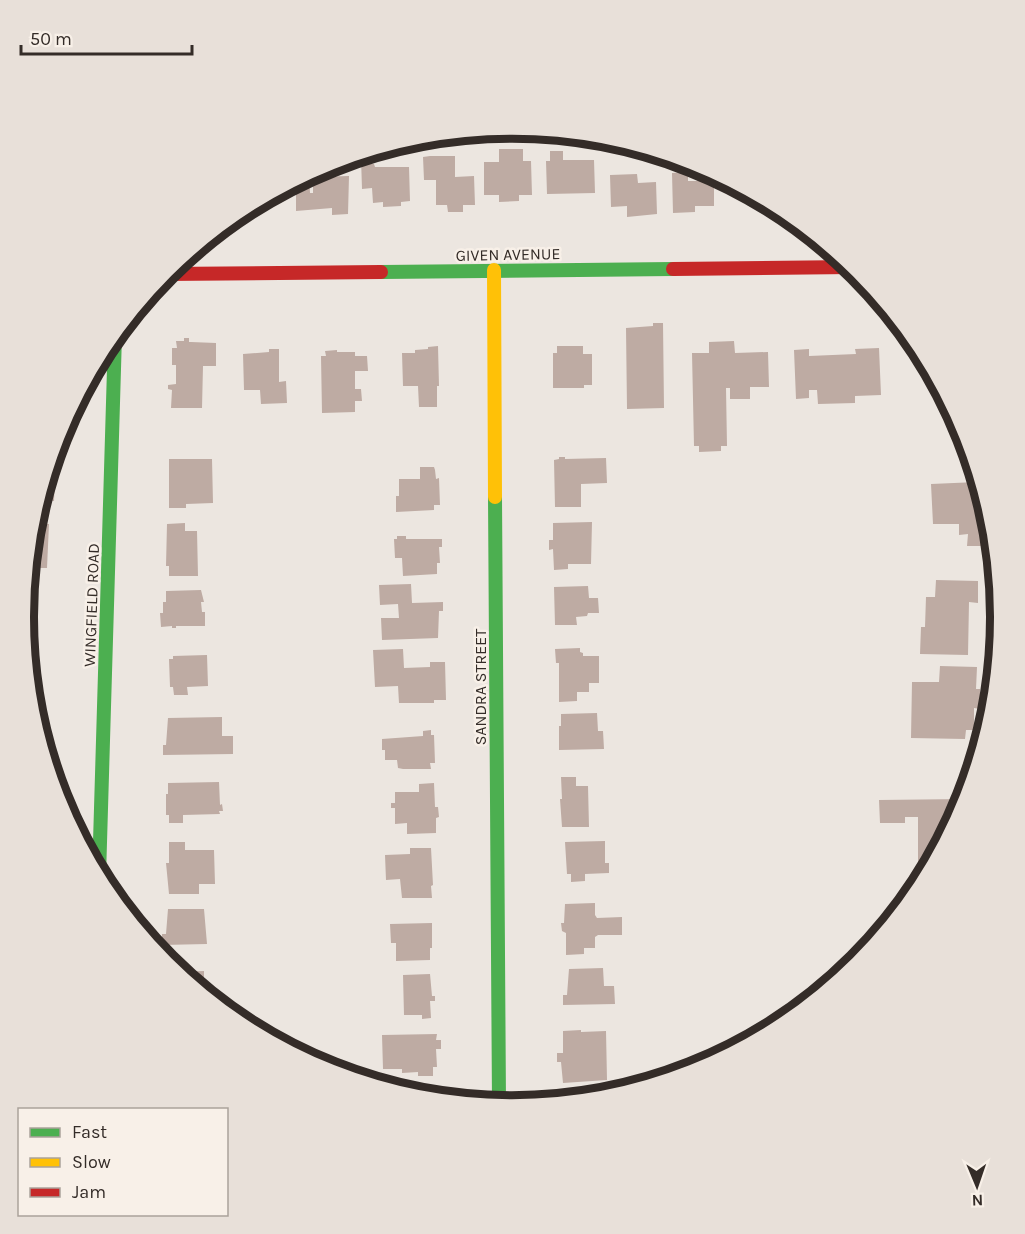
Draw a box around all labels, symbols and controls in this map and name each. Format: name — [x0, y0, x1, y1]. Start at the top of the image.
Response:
scale bar — [21, 18, 192, 56]
text: 50 m — [30, 28, 72, 50]
street label: GIVEN AVENUE — [456, 244, 560, 265]
street label: WINGFIELD ROAD — [80, 543, 103, 667]
street label: SANDRA STREET — [471, 629, 490, 745]
legend — [18, 1108, 228, 1216]
text: Fast — [72, 1121, 107, 1143]
text: Slow — [72, 1151, 111, 1173]
north arrow — [947, 1156, 1007, 1216]
text: Jam — [72, 1181, 106, 1203]
text: N — [971, 1191, 984, 1210]

